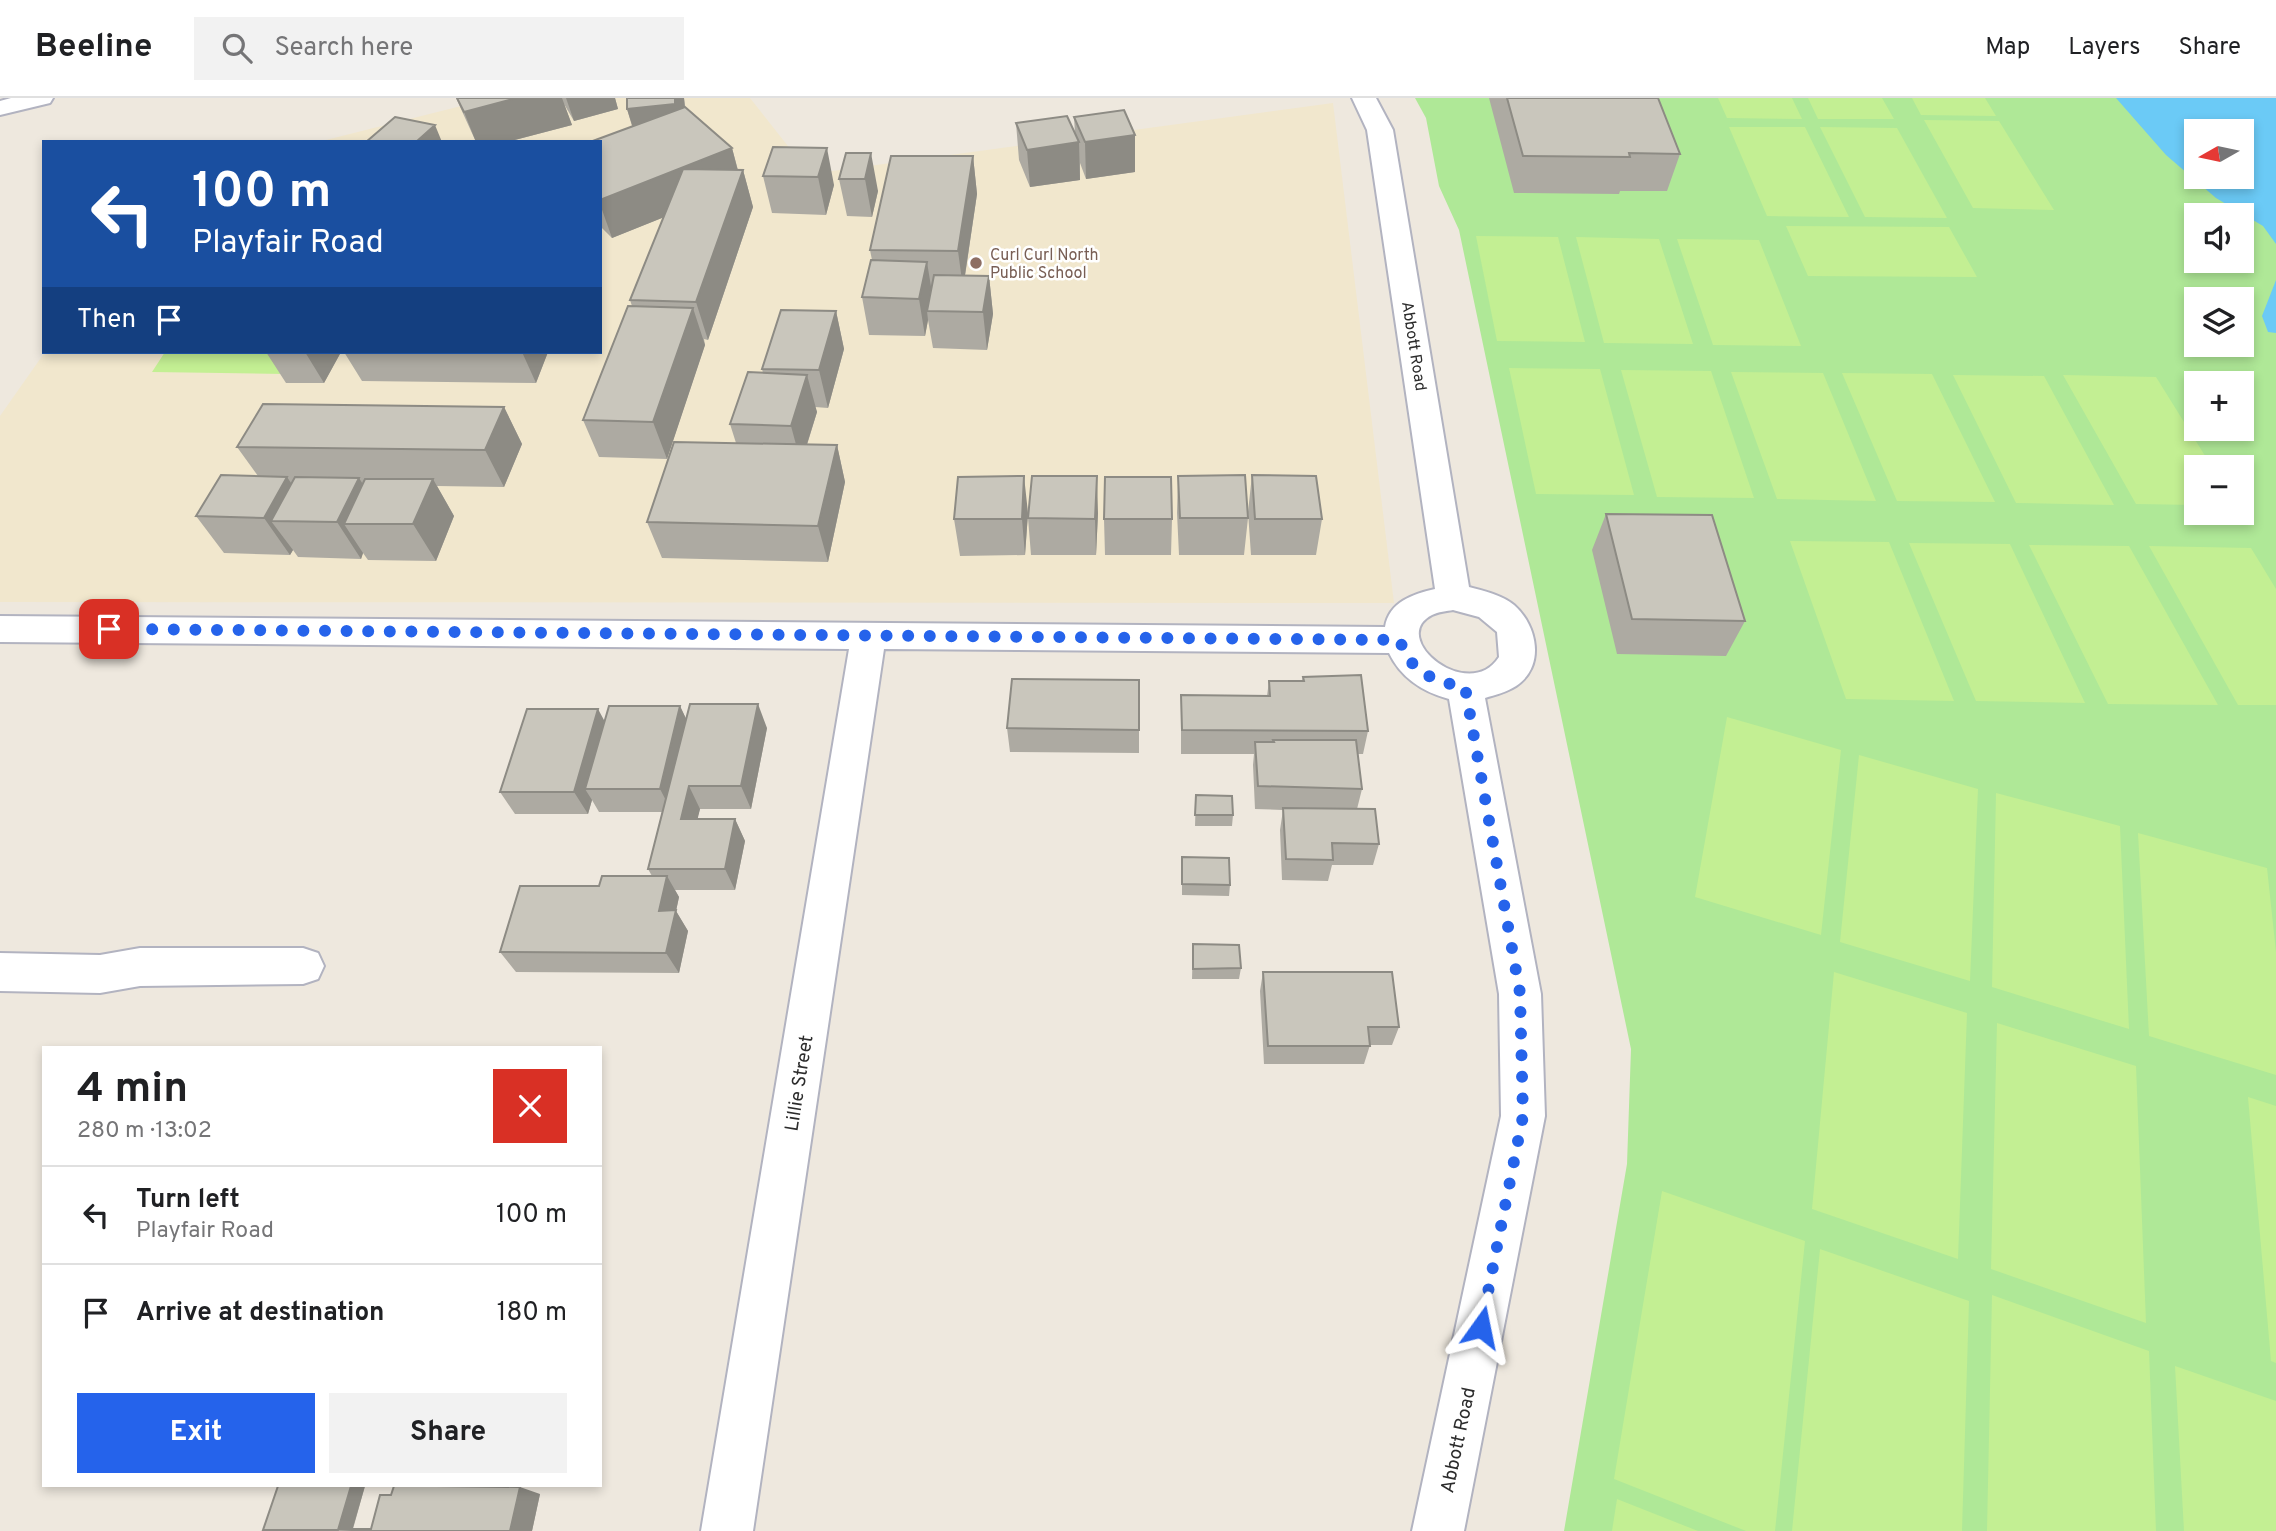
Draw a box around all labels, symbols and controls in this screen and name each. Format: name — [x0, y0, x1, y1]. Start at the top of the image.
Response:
search box — [194, 17, 684, 80]
text: Beeline — [35, 27, 152, 69]
icon: search — [218, 29, 256, 67]
text: Search here — [274, 32, 413, 65]
text: Map — [1985, 33, 2030, 63]
text: Layers — [2068, 33, 2140, 63]
text: Share — [2178, 33, 2241, 63]
north arrow — [2184, 119, 2254, 189]
map controls — [2184, 119, 2254, 525]
text: 100 m — [192, 163, 331, 225]
icon: left — [77, 168, 168, 259]
button: sound — [2184, 203, 2254, 273]
text: Playfair Road — [192, 224, 384, 264]
place label: Curl Curl North Public School — [990, 246, 1099, 284]
marker: Curl Curl North Public School — [968, 255, 984, 271]
button: layers — [2184, 287, 2254, 357]
street label: Abbott Road — [1396, 300, 1430, 393]
icon: arrive — [150, 301, 188, 339]
text: Then — [77, 304, 136, 337]
button: + — [2184, 371, 2254, 441]
button: − — [2184, 455, 2254, 525]
pin — [79, 599, 139, 659]
icon: arrive — [90, 610, 128, 648]
street label: Lillie Street — [781, 1033, 819, 1133]
text: 4 min — [77, 1064, 188, 1117]
button: close — [493, 1069, 567, 1143]
text: 280 m · 13:02 — [77, 1117, 212, 1146]
text: Turn left — [136, 1184, 240, 1217]
icon: left — [77, 1196, 115, 1234]
text: 100 m — [496, 1199, 567, 1232]
text: Playfair Road — [136, 1217, 274, 1246]
position arrow — [1444, 1290, 1518, 1364]
icon: arrive — [77, 1294, 115, 1332]
text: Arrive at destination — [136, 1297, 384, 1330]
text: 180 m — [497, 1297, 567, 1330]
street label: Abbott Road — [1436, 1385, 1482, 1495]
button: Exit — [77, 1393, 315, 1473]
button: Share — [329, 1393, 567, 1473]

